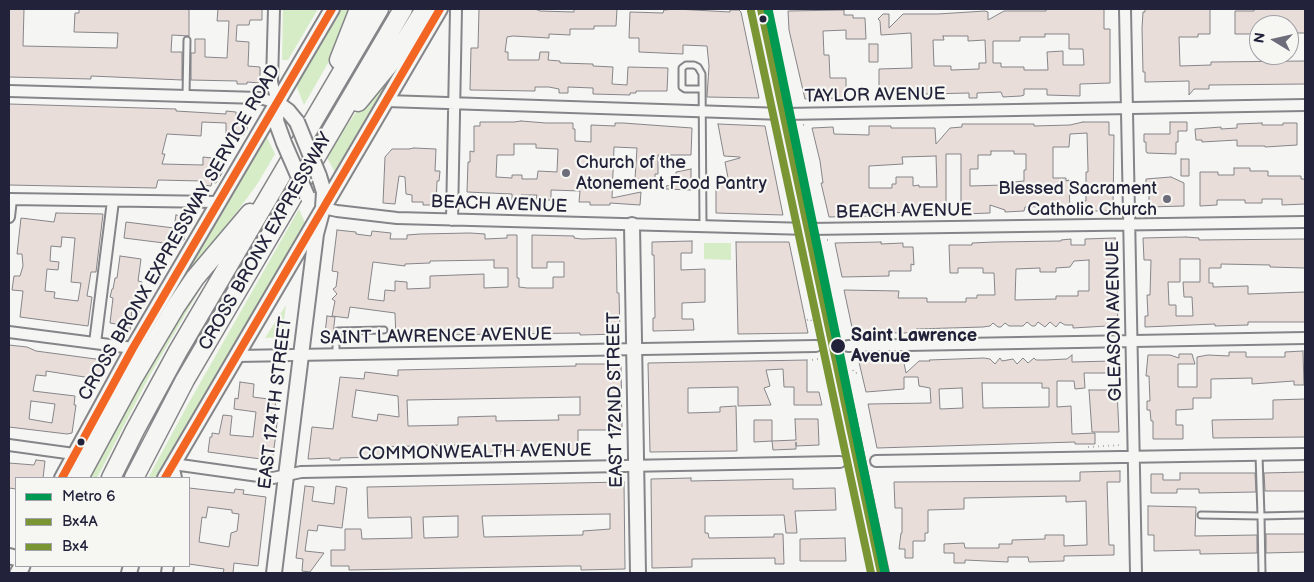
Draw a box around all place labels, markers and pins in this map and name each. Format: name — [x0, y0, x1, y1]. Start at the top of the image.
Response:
unlabelled marker — [758, 14, 768, 24]
place label: Church of the Atonement Food Pantry — [576, 152, 767, 194]
marker: Church of the Atonement Food Pantry — [560, 167, 572, 179]
place label: Blessed Sacrament Catholic Church — [998, 178, 1157, 220]
marker: Blessed Sacrament Catholic Church — [1161, 193, 1173, 205]
place label: Saint Lawrence Avenue — [851, 325, 977, 368]
marker: Saint Lawrence Avenue — [829, 337, 847, 355]
unlabelled marker — [76, 437, 86, 447]

